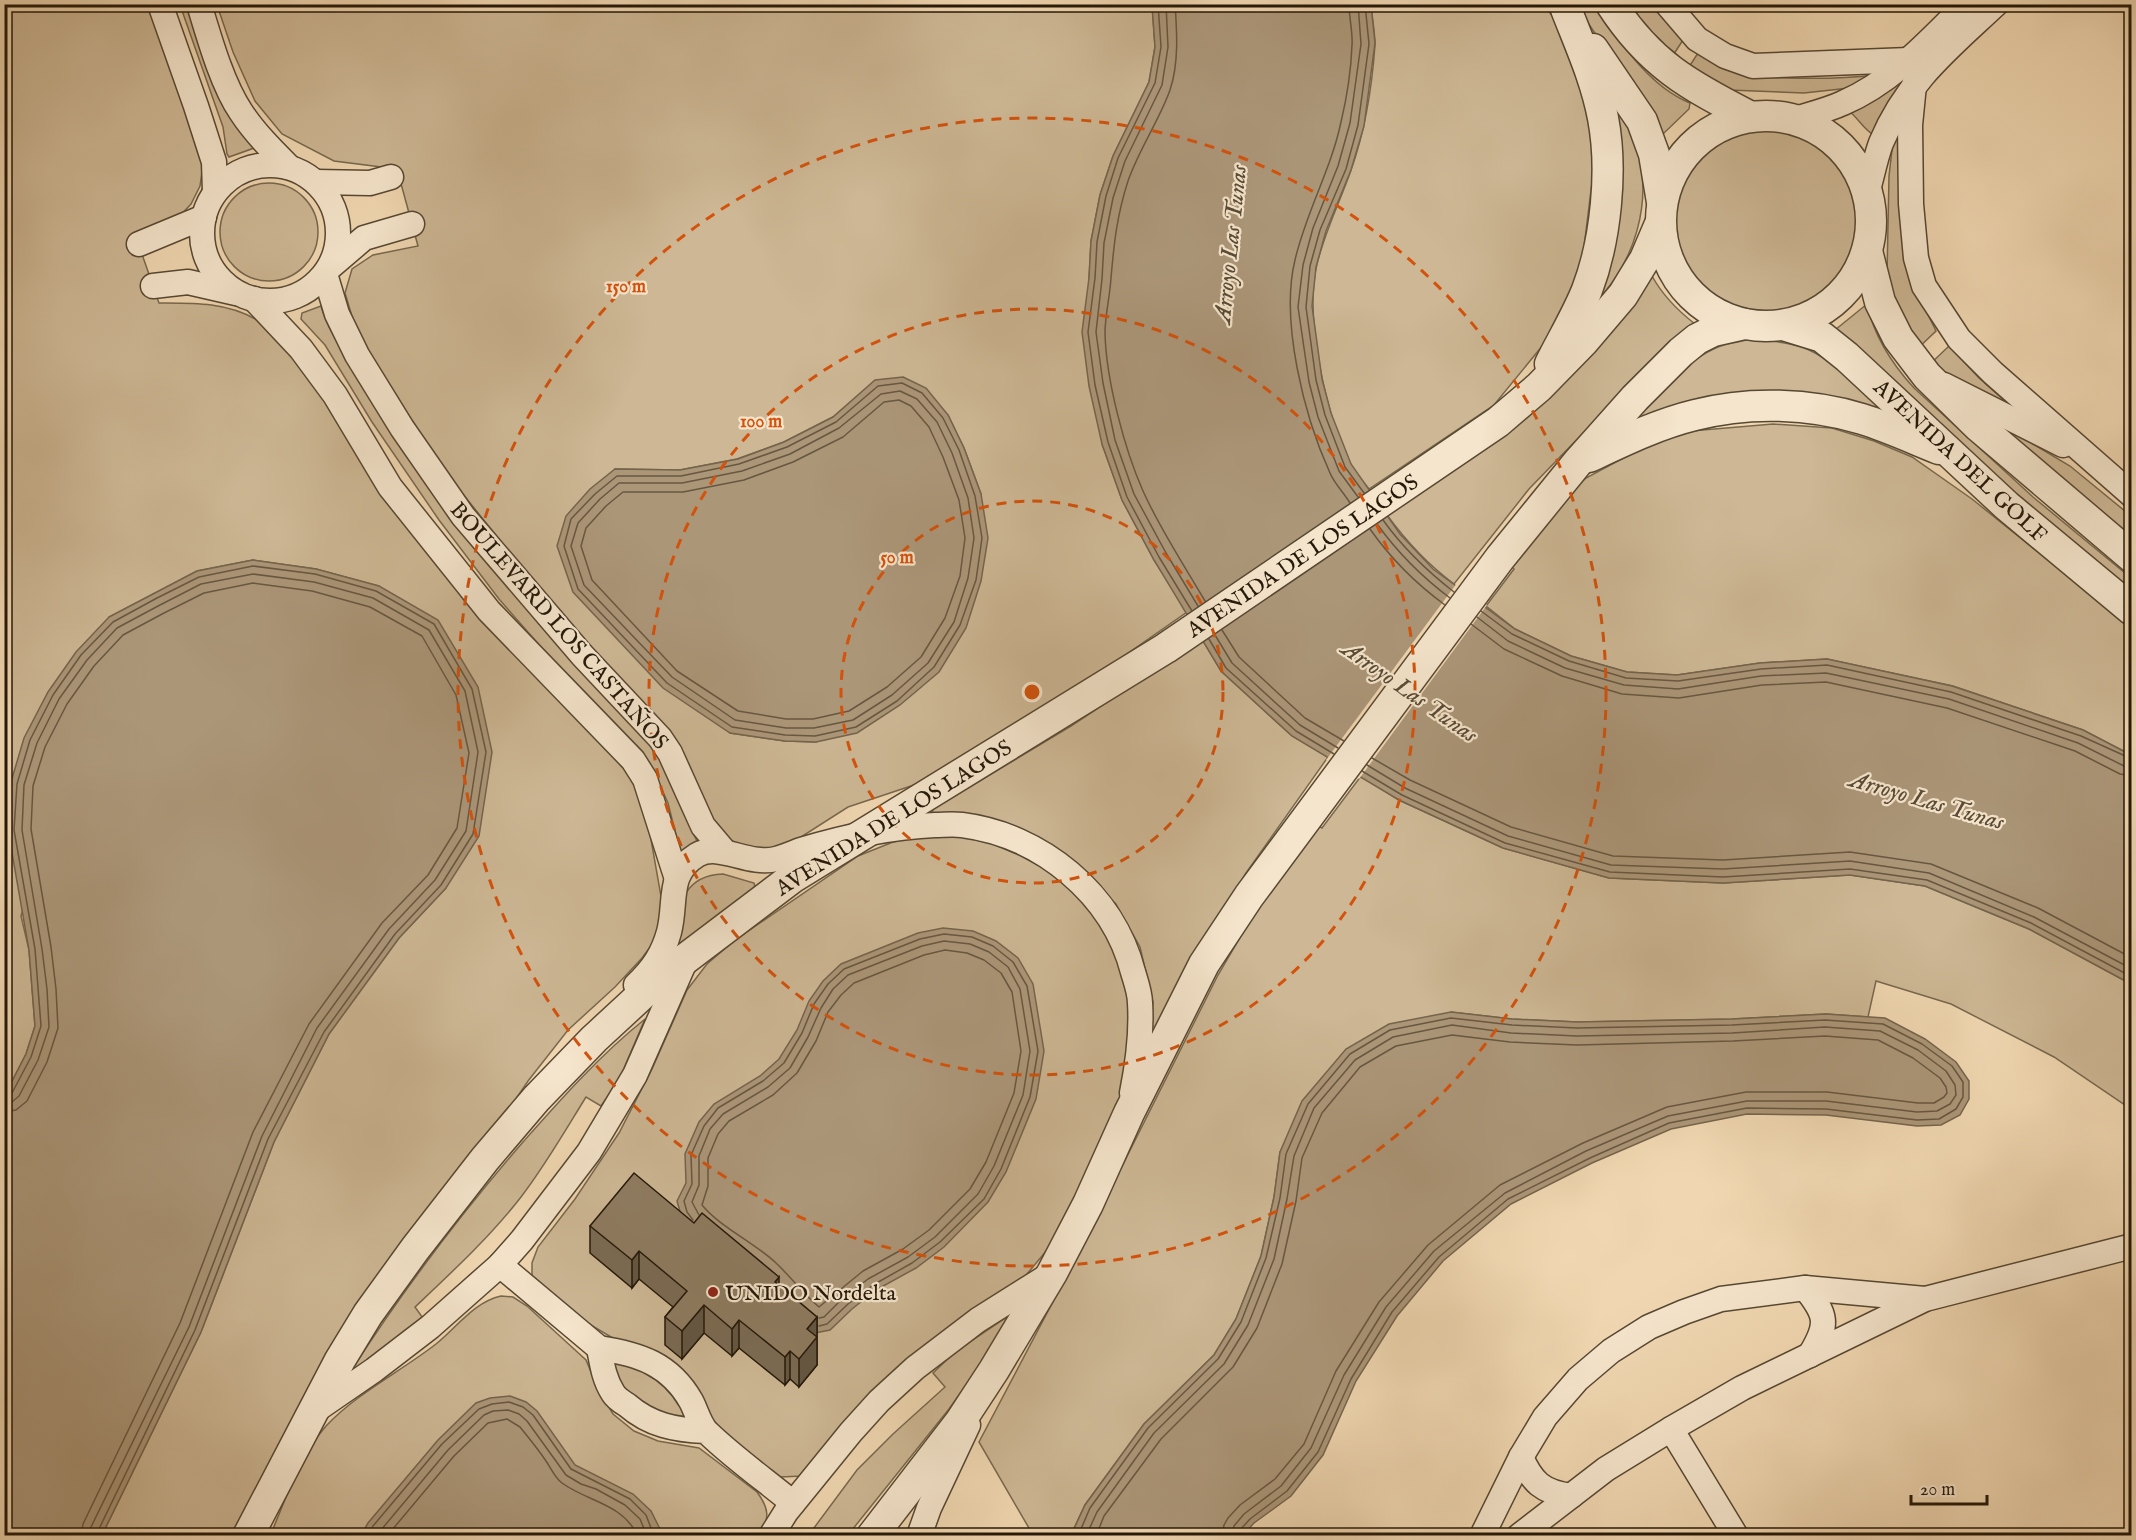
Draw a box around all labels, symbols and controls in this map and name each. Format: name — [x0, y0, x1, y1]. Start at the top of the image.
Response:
water label: Arroyo Las Tunas — [1207, 162, 1255, 328]
text: 150 m — [606, 276, 646, 299]
street label: AVENIDA DEL GOLF — [1866, 373, 2052, 549]
text: 100 m — [740, 411, 782, 434]
street label: AVENIDA DE LOS LAGOS — [1181, 469, 1424, 645]
street label: BOULEVARD LOS CASTAÑOS — [443, 497, 674, 756]
text: 50 m — [880, 547, 914, 570]
water label: Arroyo Las Tunas — [1333, 632, 1484, 751]
centre of rings — [1022, 682, 1042, 702]
street label: AVENIDA DE LOS LAGOS — [770, 734, 1017, 904]
water label: Arroyo Las Tunas — [1843, 764, 2008, 839]
place label: UNIDO Nordelta — [725, 1280, 897, 1308]
marker: UNIDO Nordelta — [706, 1285, 720, 1299]
scale bar — [1911, 1468, 1988, 1506]
text: 20 m — [1920, 1479, 1955, 1502]

